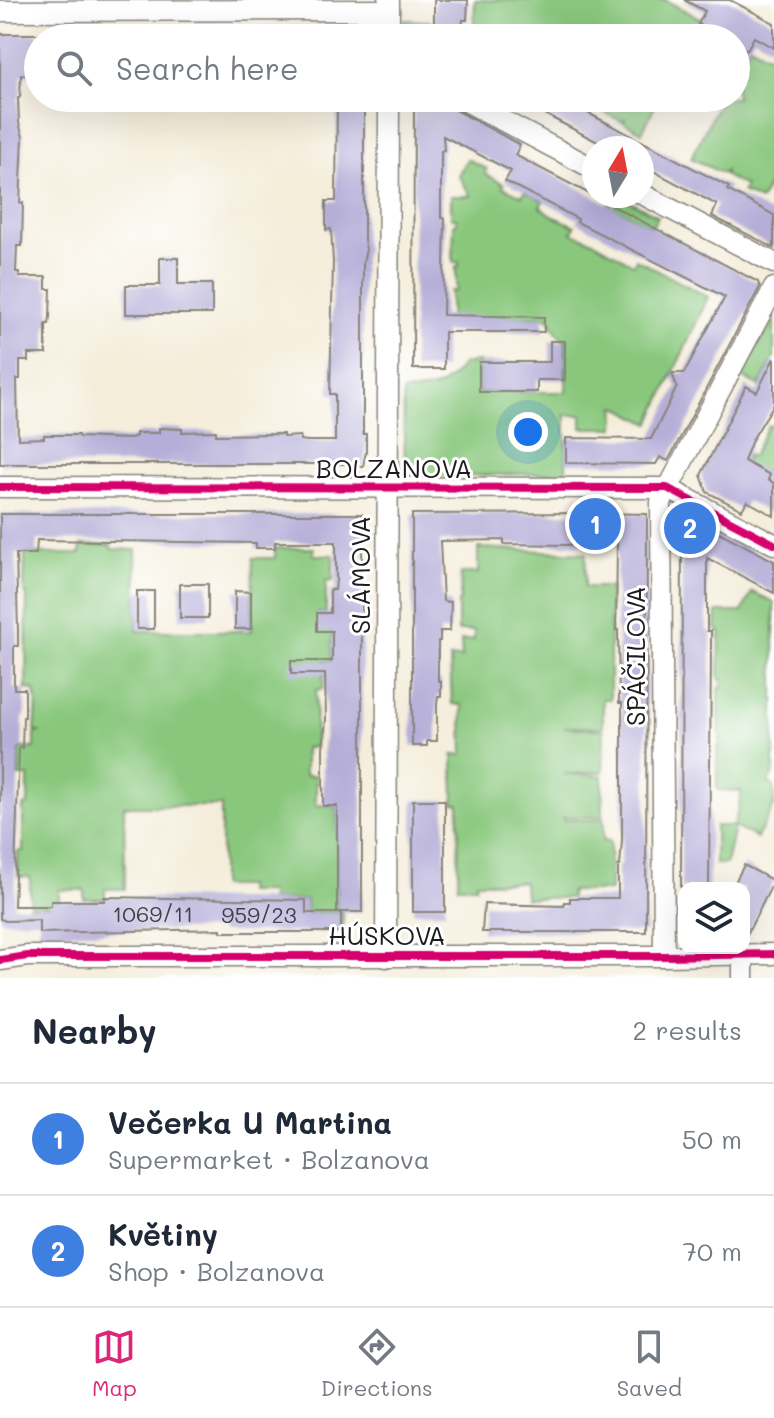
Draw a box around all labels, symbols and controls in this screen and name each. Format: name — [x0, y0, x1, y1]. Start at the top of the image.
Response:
search box — [24, 24, 750, 112]
icon: search — [52, 46, 96, 90]
text: Search here — [116, 48, 299, 88]
north arrow — [582, 136, 654, 208]
your location — [508, 412, 548, 452]
street label: BOLZANOVA — [316, 451, 472, 485]
pin: 1 — [569, 494, 621, 554]
pin: 2 — [664, 498, 716, 558]
street label: SLÁMOVA — [343, 516, 377, 634]
street label: SPÁČILOVA — [618, 586, 652, 726]
map controls — [678, 882, 750, 954]
button: layers — [678, 882, 750, 954]
house number: 1069/11 — [113, 899, 193, 928]
house number: 959/23 — [221, 900, 297, 929]
street label: HÚSKOVA — [328, 918, 446, 952]
text: Nearby — [32, 1008, 157, 1053]
text: 2 results — [633, 1013, 742, 1047]
text: Večerka U Martina — [108, 1102, 392, 1142]
text: 1 — [52, 1122, 64, 1156]
text: 50 m — [682, 1122, 742, 1156]
text: Supermarket · Bolzanova — [108, 1142, 430, 1176]
text: Květiny — [108, 1214, 218, 1254]
text: 2 — [51, 1234, 65, 1268]
text: 70 m — [682, 1234, 742, 1268]
text: Shop · Bolzanova — [108, 1254, 325, 1288]
tab: Map — [92, 1325, 137, 1402]
tab: Directions — [321, 1325, 433, 1402]
tab: Saved — [617, 1325, 682, 1402]

